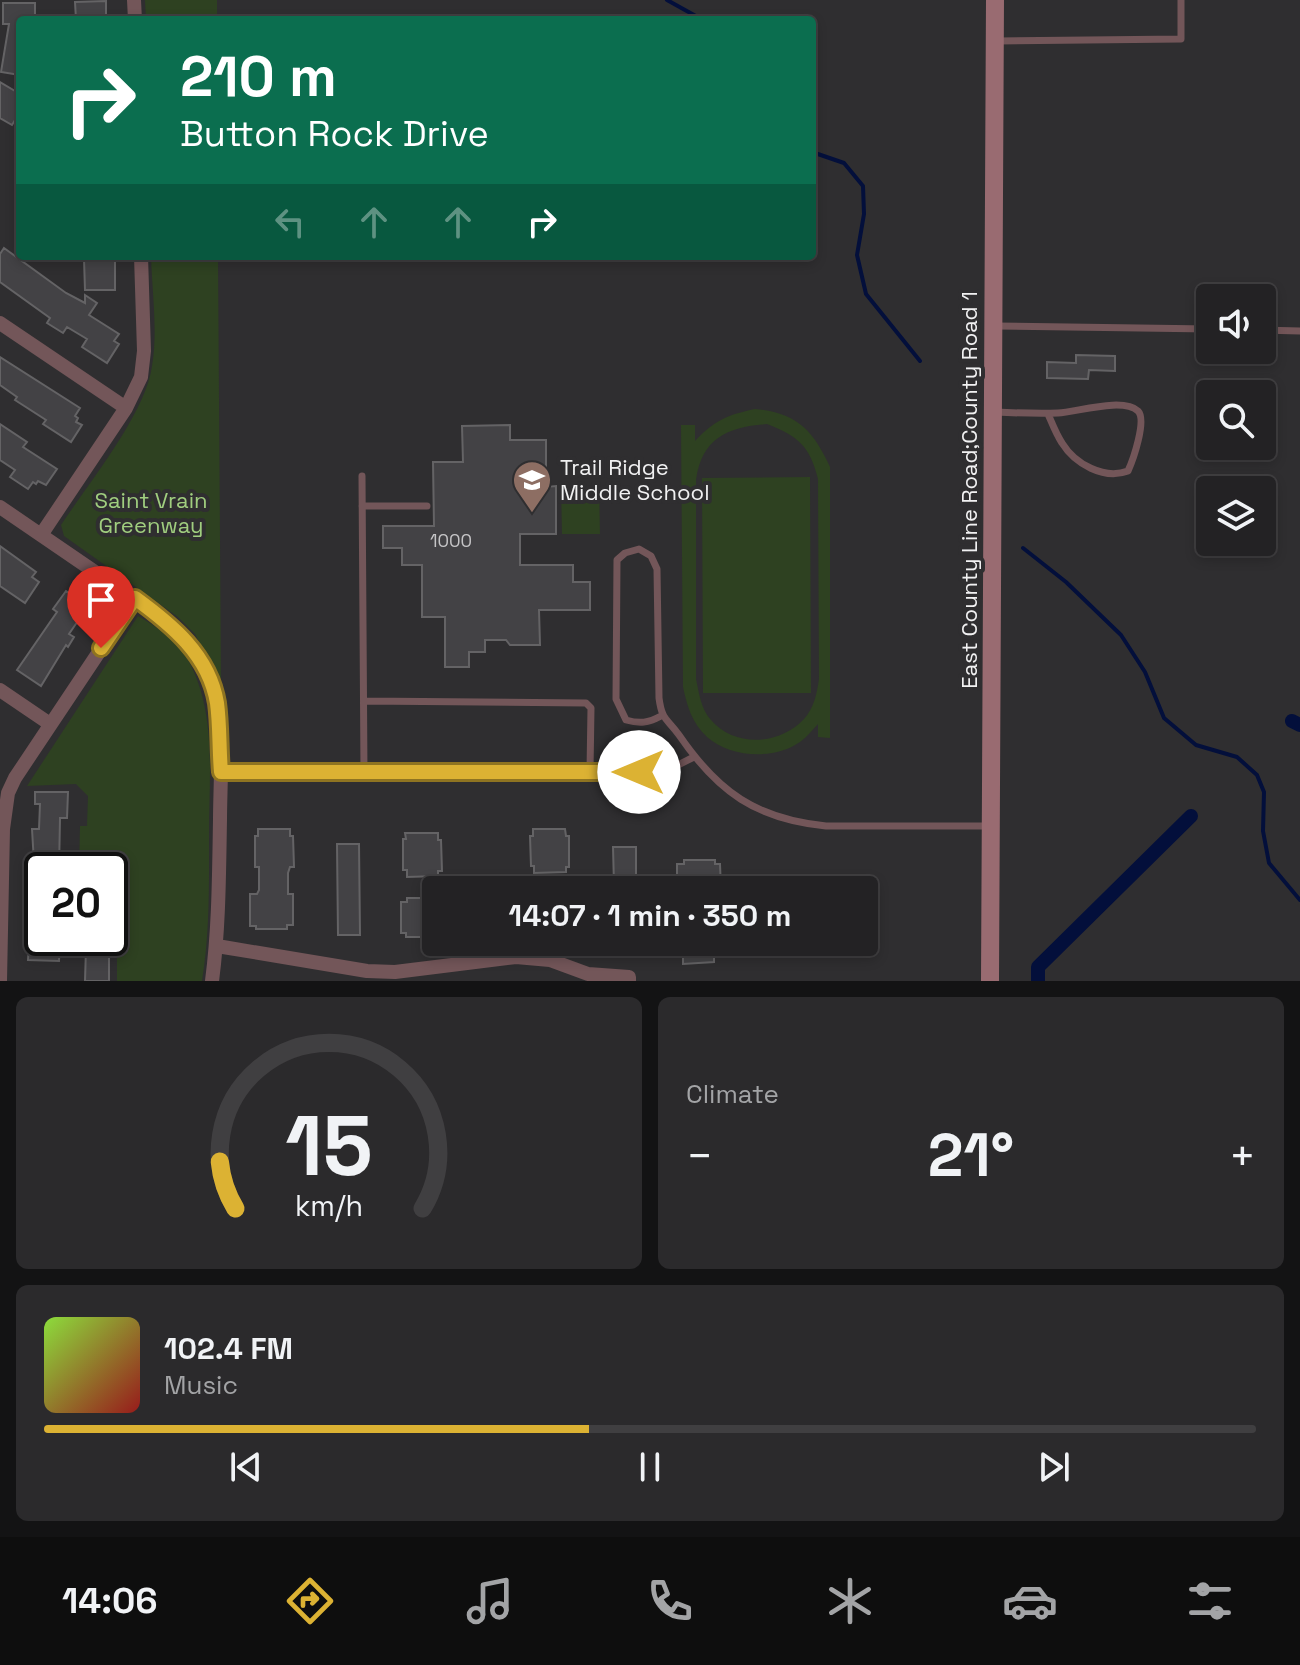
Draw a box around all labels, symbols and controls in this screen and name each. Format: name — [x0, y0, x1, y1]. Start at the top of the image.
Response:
text: 210 m — [180, 41, 337, 112]
icon: right — [48, 48, 152, 152]
text: Button Rock Drive — [180, 111, 489, 157]
icon: left — [268, 200, 312, 244]
icon: ahead — [352, 200, 396, 244]
icon: ahead — [436, 200, 480, 244]
icon: right — [520, 200, 564, 244]
map controls — [1196, 284, 1276, 556]
button: sound — [1196, 284, 1276, 364]
street label: East County Line Road;County Road 1 — [955, 291, 983, 689]
button: search — [1196, 380, 1276, 460]
place label: Trail Ridge Middle School — [560, 453, 710, 506]
school or university icon: Trail Ridge Middle School — [511, 459, 553, 514]
button: layers — [1196, 476, 1276, 556]
park label: Saint Vrain Greenway — [94, 486, 208, 539]
house number: 1000 — [430, 529, 472, 552]
pin — [67, 566, 135, 648]
icon: arrive — [79, 578, 123, 622]
position arrow — [597, 730, 681, 814]
speed limit sign: 20 — [24, 852, 128, 956]
text: 14:07 · 1 min · 350 m — [509, 896, 791, 935]
text: Climate — [686, 1077, 779, 1111]
text: 15 — [285, 1093, 373, 1199]
text: 21° — [928, 1117, 1014, 1194]
text: − — [686, 1128, 713, 1184]
text: + — [1229, 1128, 1256, 1184]
text: km/h — [295, 1188, 363, 1224]
text: 102.4 FM — [164, 1329, 293, 1368]
text: Music — [164, 1368, 238, 1402]
icon: previous — [224, 1445, 268, 1489]
icon: pause — [628, 1445, 672, 1489]
icon: next — [1032, 1445, 1076, 1489]
icon: directions — [282, 1573, 338, 1629]
icon: music — [462, 1573, 518, 1629]
icon: phone — [642, 1573, 698, 1629]
icon: climate — [822, 1573, 878, 1629]
icon: car — [1002, 1573, 1058, 1629]
icon: filters — [1182, 1573, 1238, 1629]
text: 14:06 — [62, 1578, 158, 1624]

